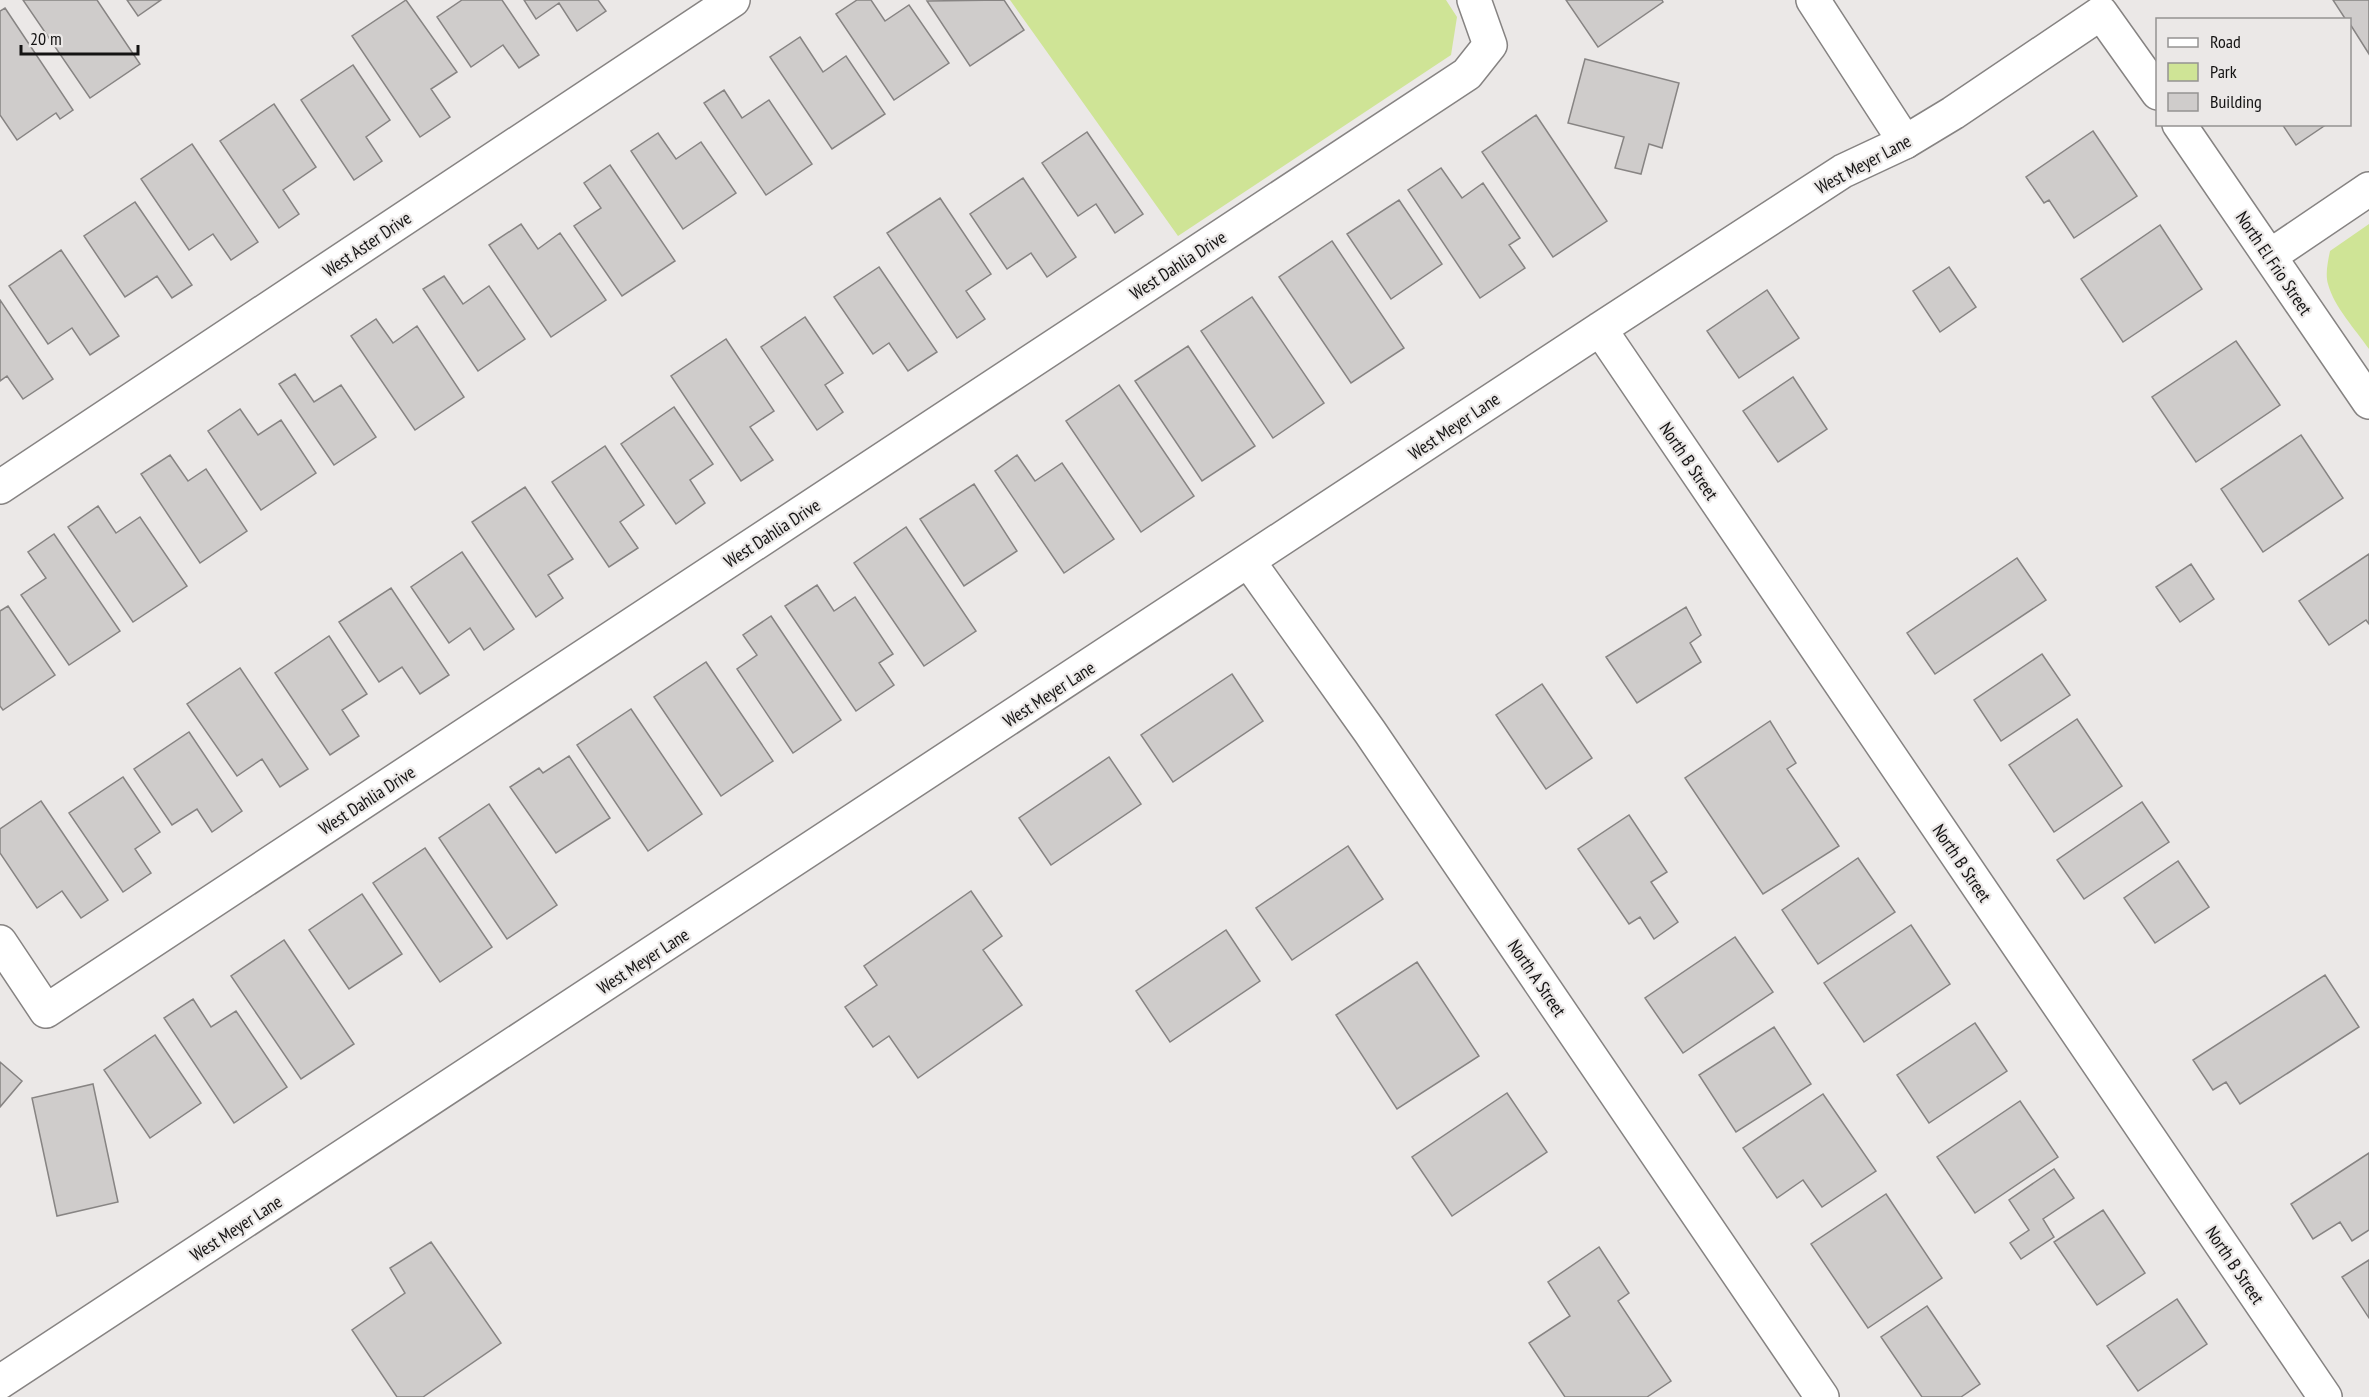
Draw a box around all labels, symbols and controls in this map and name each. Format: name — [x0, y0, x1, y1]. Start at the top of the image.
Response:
scale bar — [21, 18, 138, 56]
legend — [2156, 18, 2351, 126]
text: 20 m — [30, 27, 62, 50]
text: Road — [2210, 30, 2241, 53]
text: Park — [2210, 60, 2237, 83]
text: Building — [2210, 90, 2262, 113]
street label: West Meyer Lane — [1811, 129, 1915, 199]
street label: West Aster Drive — [318, 206, 416, 282]
street label: North El Frio Street — [2231, 207, 2317, 319]
street label: West Dahlia Drive — [1126, 225, 1230, 305]
street label: West Meyer Lane — [1404, 387, 1504, 465]
street label: North B Street — [1655, 418, 1723, 504]
street label: West Dahlia Drive — [720, 493, 824, 573]
street label: West Meyer Lane — [999, 656, 1099, 732]
street label: West Dahlia Drive — [315, 760, 419, 840]
street label: North B Street — [1928, 820, 1996, 906]
street label: West Meyer Lane — [593, 923, 693, 999]
street label: North A Street — [1503, 935, 1571, 1021]
street label: West Meyer Lane — [186, 1190, 286, 1266]
street label: North B Street — [2201, 1222, 2269, 1308]

